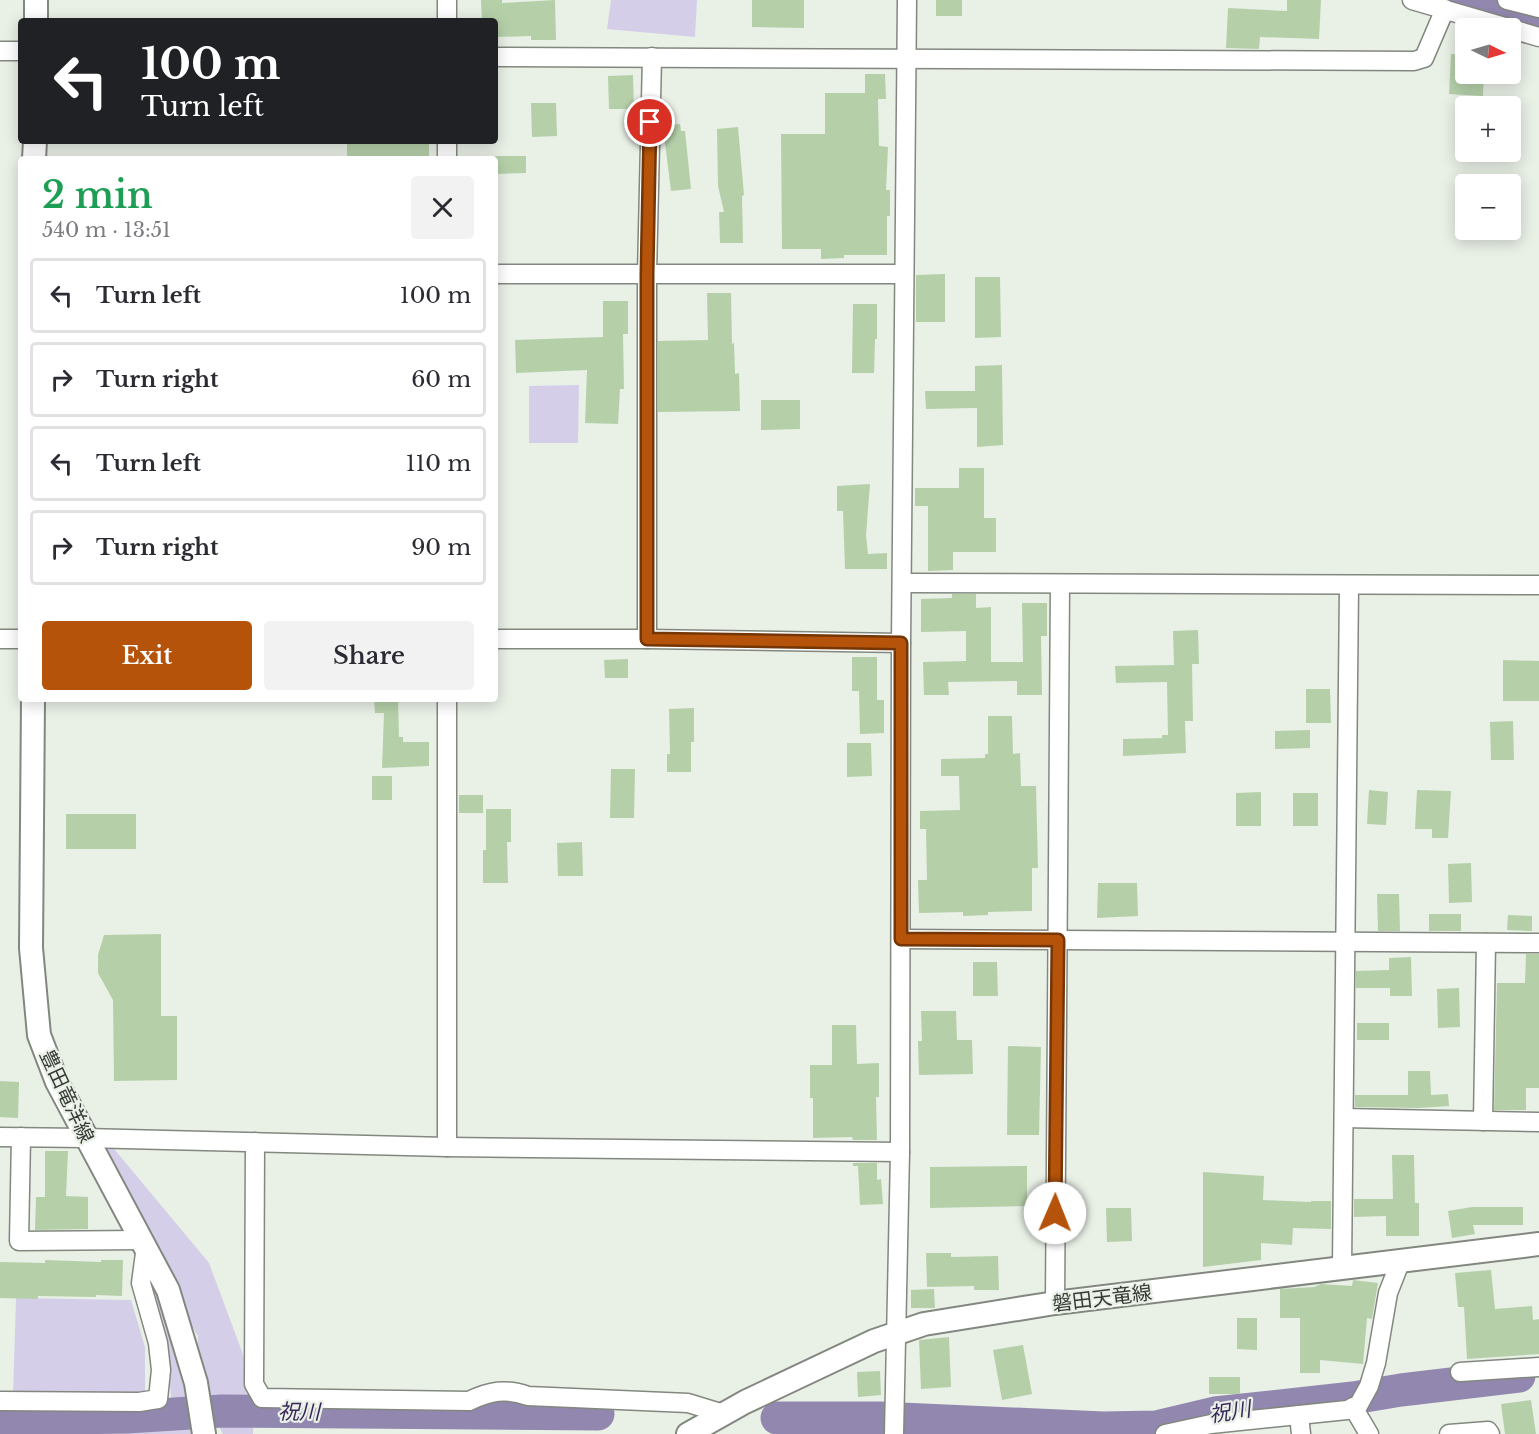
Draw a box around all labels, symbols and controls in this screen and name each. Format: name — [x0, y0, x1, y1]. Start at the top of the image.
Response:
north arrow — [1455, 18, 1521, 84]
map controls — [1455, 18, 1521, 240]
text: 100 m — [141, 38, 280, 90]
icon: left — [42, 42, 120, 120]
text: Turn left — [141, 90, 264, 123]
pin — [624, 96, 675, 147]
button: + — [1455, 96, 1521, 162]
icon: arrive — [633, 105, 666, 138]
text: 2 min — [42, 173, 153, 218]
button: − — [1455, 174, 1521, 240]
button: close — [411, 176, 474, 239]
text: 540 m · 13:51 — [42, 218, 171, 242]
icon: left — [45, 279, 78, 312]
text: Turn left — [96, 282, 201, 309]
text: 100 m — [400, 282, 471, 309]
icon: right — [45, 363, 78, 396]
text: Turn right — [96, 366, 218, 393]
text: 60 m — [411, 366, 471, 393]
icon: left — [45, 447, 78, 480]
text: Turn left — [96, 450, 201, 477]
text: 110 m — [406, 450, 471, 477]
icon: right — [45, 531, 78, 564]
text: Turn right — [96, 534, 218, 561]
text: 90 m — [411, 534, 471, 561]
button: Exit — [42, 621, 252, 690]
button: Share — [264, 621, 474, 690]
street label: 豊田竜洋線 — [35, 1046, 99, 1146]
position arrow — [1023, 1181, 1087, 1245]
street label: 磐田天竜線 — [1051, 1280, 1153, 1316]
water label: 祝川 — [1207, 1396, 1255, 1428]
water label: 祝川 — [278, 1399, 322, 1425]

